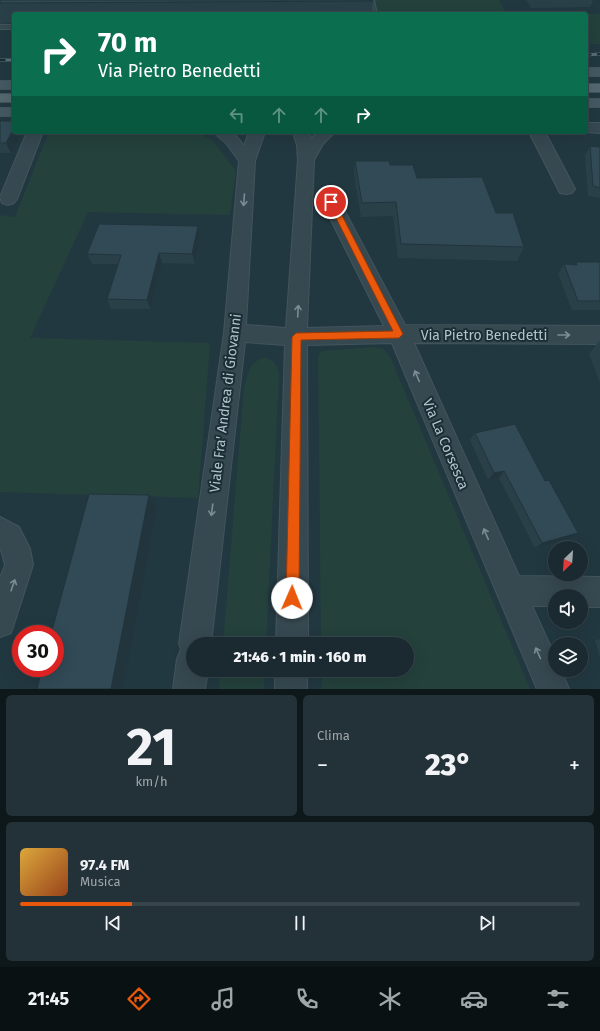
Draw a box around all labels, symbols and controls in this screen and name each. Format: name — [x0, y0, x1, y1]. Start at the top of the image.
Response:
text: 70 m — [98, 26, 157, 59]
icon: right — [32, 28, 84, 80]
text: Via Pietro Benedetti — [98, 60, 261, 82]
icon: left — [226, 104, 248, 126]
icon: ahead — [268, 104, 290, 126]
icon: ahead — [310, 104, 332, 126]
icon: right — [352, 104, 374, 126]
pin — [314, 185, 348, 219]
icon: arrive — [320, 191, 342, 213]
one-way arrow — [241, 193, 248, 206]
one-way arrow — [294, 305, 301, 318]
street label: Viale Fra' Andrea di Giovanni — [206, 313, 245, 493]
street label: Via Pietro Benedetti — [421, 327, 547, 344]
one-way arrow — [557, 331, 570, 339]
one-way arrow — [413, 371, 420, 383]
street label: Via La Corsesca — [419, 396, 472, 492]
one-way arrow — [209, 503, 216, 516]
one-way arrow — [481, 529, 489, 541]
north arrow — [548, 541, 588, 581]
map controls — [548, 541, 588, 677]
position arrow — [271, 577, 313, 619]
one-way arrow — [9, 579, 17, 591]
button: sound — [548, 589, 588, 629]
speed limit sign: 30 — [12, 625, 64, 677]
button: layers — [548, 637, 588, 677]
text: 21:46 · 1 min · 160 m — [234, 648, 366, 666]
one-way arrow — [533, 648, 541, 660]
text: 21 — [127, 716, 176, 779]
text: Clima — [317, 728, 350, 743]
text: 23° — [425, 747, 472, 783]
text: − — [317, 752, 328, 779]
text: + — [569, 752, 580, 779]
text: km/h — [135, 774, 168, 789]
text: 97.4 FM — [80, 856, 129, 874]
text: Musica — [80, 874, 121, 889]
icon: previous — [102, 912, 124, 934]
icon: pause — [289, 912, 311, 934]
icon: next — [476, 912, 498, 934]
icon: directions — [125, 985, 153, 1013]
icon: music — [209, 985, 237, 1013]
icon: phone — [293, 985, 321, 1013]
icon: climate — [376, 985, 404, 1013]
icon: car — [460, 985, 488, 1013]
icon: filters — [544, 985, 572, 1013]
text: 21:45 — [28, 988, 69, 1010]

